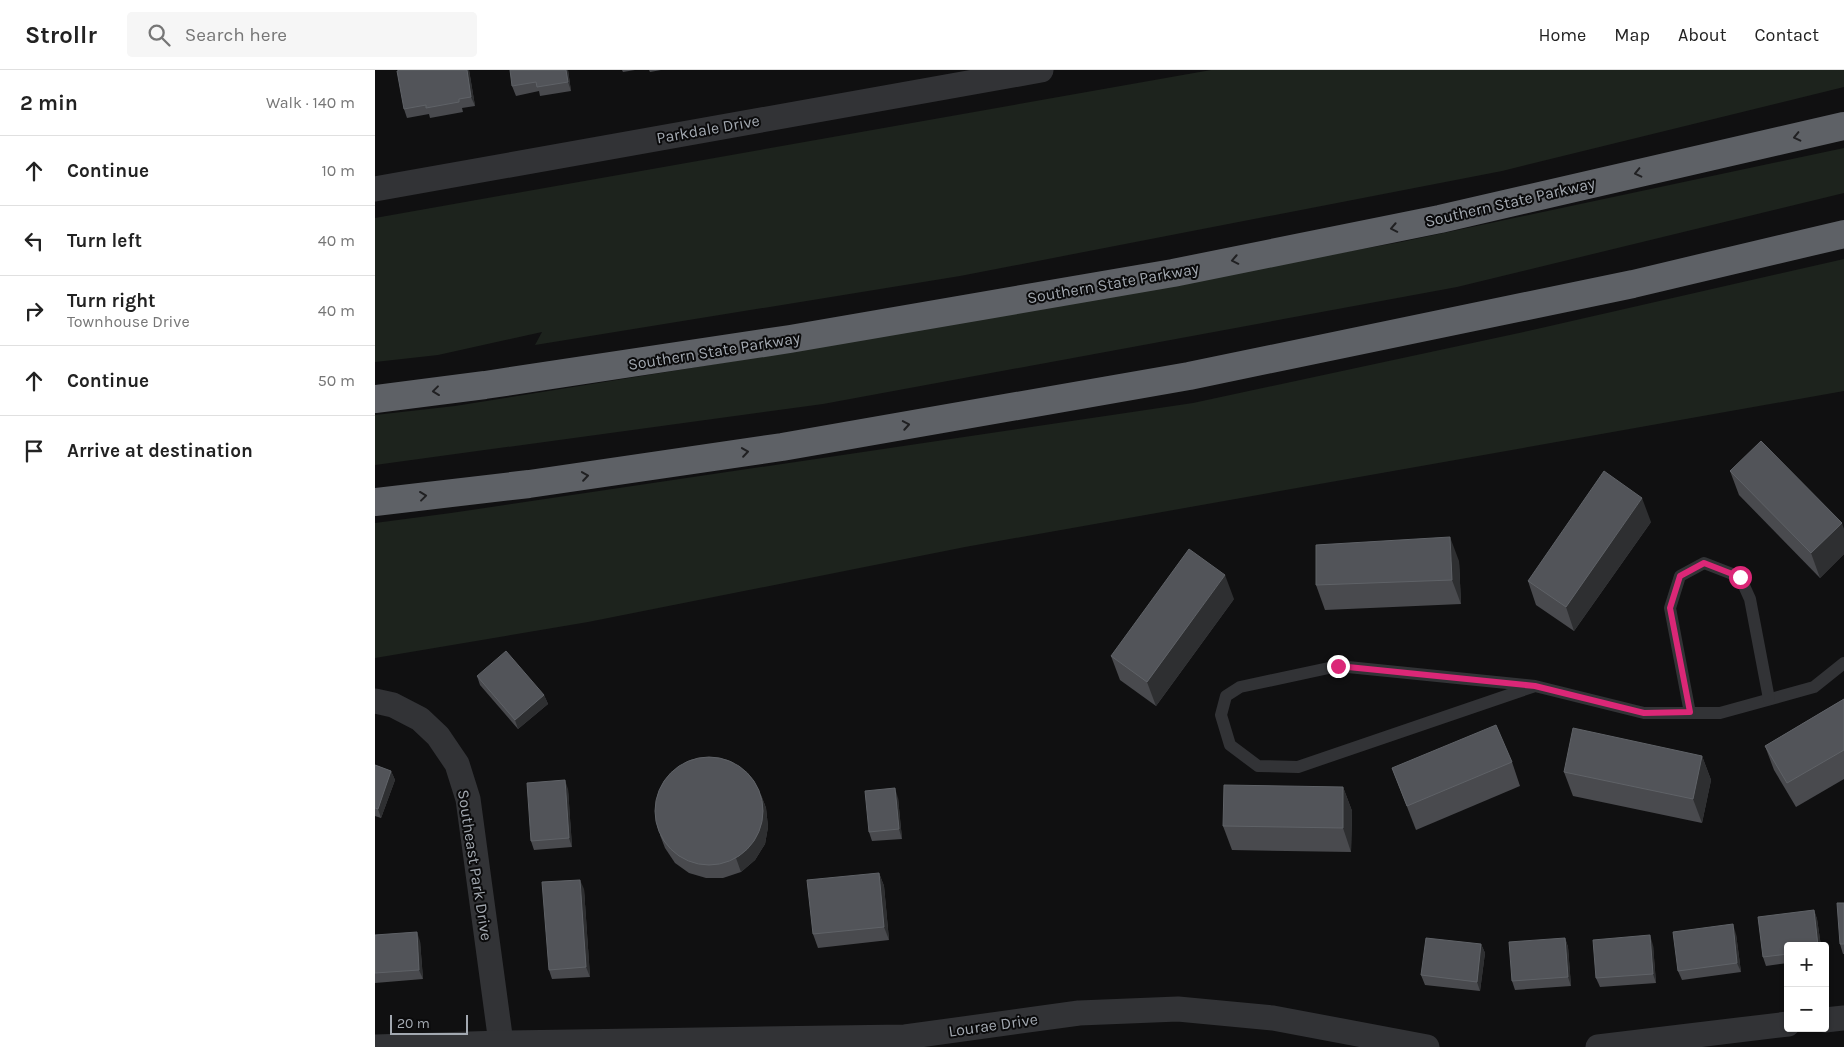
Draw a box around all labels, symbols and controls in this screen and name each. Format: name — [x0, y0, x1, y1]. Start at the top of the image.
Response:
search box — [127, 12, 477, 57]
text: Strollr — [25, 21, 97, 49]
icon: search — [145, 21, 173, 49]
text: Search here — [185, 24, 287, 46]
text: Home — [1538, 24, 1586, 46]
text: Map — [1614, 24, 1650, 46]
text: About — [1678, 24, 1727, 46]
text: Contact — [1755, 24, 1819, 46]
text: 2 min — [20, 91, 78, 115]
text: Walk · 140 m — [266, 93, 355, 112]
street label: Parkdale Drive — [655, 111, 761, 147]
one-way arrow — [1792, 131, 1801, 142]
icon: ahead — [20, 157, 48, 185]
text: Continue — [67, 160, 149, 182]
text: 10 m — [321, 161, 355, 180]
one-way arrow — [1634, 167, 1643, 178]
street label: Southern State Parkway — [1423, 173, 1597, 231]
one-way arrow — [1390, 222, 1399, 233]
icon: left — [20, 227, 48, 255]
text: Turn left — [67, 230, 142, 252]
text: 40 m — [318, 231, 355, 250]
one-way arrow — [1231, 255, 1239, 265]
street label: Southern State Parkway — [1026, 258, 1201, 307]
text: Turn right — [67, 290, 156, 312]
icon: right — [20, 297, 48, 325]
text: 40 m — [318, 301, 355, 320]
text: Townhouse Drive — [67, 312, 190, 331]
street label: Southern State Parkway — [627, 328, 802, 374]
icon: ahead — [20, 367, 48, 395]
text: Continue — [67, 370, 149, 392]
text: 50 m — [318, 371, 355, 390]
one-way arrow — [432, 385, 440, 396]
one-way arrow — [901, 421, 910, 431]
icon: arrive — [20, 437, 48, 465]
text: Arrive at destination — [67, 440, 253, 462]
one-way arrow — [742, 447, 750, 458]
one-way arrow — [580, 471, 589, 481]
one-way arrow — [420, 491, 428, 502]
route start — [1729, 566, 1752, 589]
route end — [1327, 655, 1350, 678]
street label: Southeast Park Drive — [454, 788, 496, 942]
map controls — [1784, 942, 1829, 1032]
button: + — [1784, 942, 1829, 987]
button: − — [1784, 987, 1829, 1032]
street label: Lourae Drive — [947, 1009, 1039, 1041]
scale bar — [390, 1012, 467, 1035]
text: 20 m — [397, 1015, 430, 1032]

